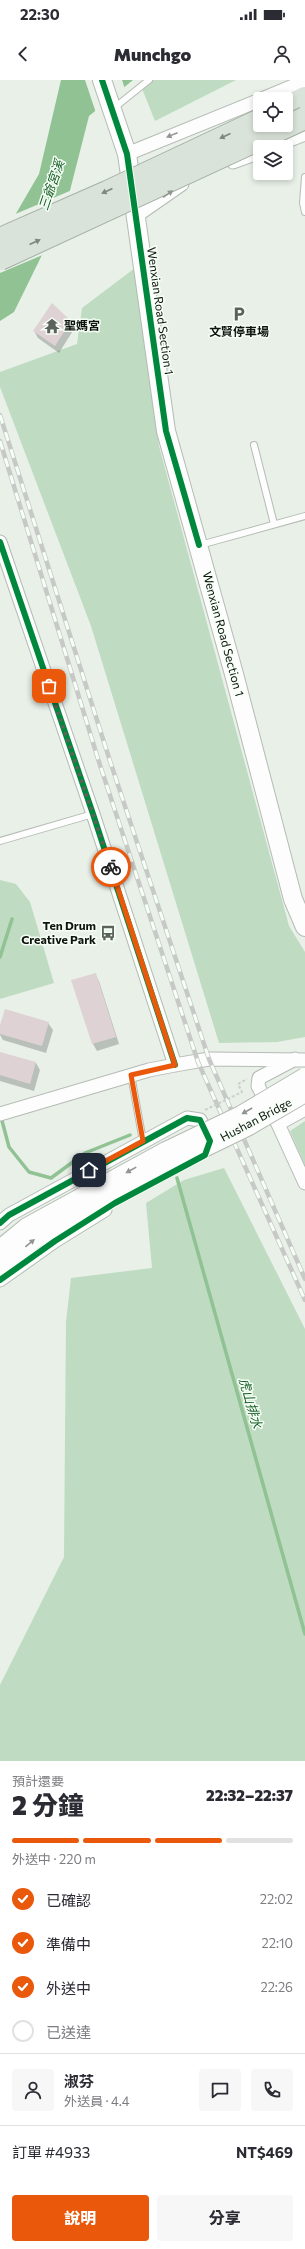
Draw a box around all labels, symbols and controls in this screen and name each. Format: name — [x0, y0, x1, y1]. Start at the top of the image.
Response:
text: 22:30 — [20, 5, 60, 23]
icon: back — [12, 43, 34, 65]
text: Munchgo — [114, 43, 191, 65]
icon: person — [271, 43, 293, 65]
map controls — [253, 92, 293, 180]
button: locate — [253, 92, 293, 132]
one-way arrow — [165, 133, 177, 139]
one-way arrow — [219, 133, 230, 139]
button: layers — [253, 140, 293, 180]
water label: 三爺宮溪 — [35, 156, 68, 212]
one-way arrow — [101, 188, 113, 194]
one-way arrow — [163, 190, 173, 198]
one-way arrow — [30, 239, 41, 245]
street label: Wenxian Road Section 1 — [145, 246, 177, 376]
parking icon: 文賢停車場 — [230, 305, 248, 323]
temple icon: 聖媽宮 — [43, 317, 61, 335]
place label: 聖媽宮 — [64, 318, 100, 332]
place label: 文賢停車場 — [209, 324, 269, 338]
street label: Wenxian Road Section 1 — [201, 570, 247, 698]
pin — [32, 669, 66, 703]
icon: bag — [38, 675, 60, 697]
courier — [91, 847, 131, 887]
icon: bike — [100, 856, 122, 878]
place label: Ten Drum Creative Park — [21, 918, 96, 946]
bus stop icon: Ten Drum Creative Park — [99, 924, 117, 942]
street label: Hushan Bridge — [217, 1094, 294, 1144]
one-way arrow — [241, 1108, 253, 1115]
pin — [72, 1153, 106, 1187]
icon: home — [78, 1159, 100, 1181]
one-way arrow — [125, 1167, 137, 1173]
one-way arrow — [25, 1238, 36, 1247]
water label: 虎山排水 — [236, 1376, 266, 1431]
text: 預計還要 — [12, 1773, 64, 1789]
text: 22:32–22:37 — [206, 1786, 293, 1804]
text: 2 分鐘 — [12, 1789, 84, 1820]
text: 外送中 · 220 m — [12, 1851, 96, 1867]
icon: check — [12, 1888, 34, 1910]
text: 已確認 — [46, 1891, 91, 1909]
text: 22:02 — [260, 1891, 293, 1907]
icon: check — [12, 1932, 34, 1954]
text: 準備中 — [46, 1935, 91, 1953]
text: 22:10 — [261, 1935, 293, 1951]
icon: check — [12, 1976, 34, 1998]
text: 外送中 — [46, 1979, 91, 1997]
text: 22:26 — [260, 1979, 293, 1995]
text: 已送達 — [46, 2023, 91, 2041]
button: person — [12, 2069, 54, 2111]
button: chat — [199, 2069, 241, 2111]
button: phone — [251, 2069, 293, 2111]
text: 淑芬 — [64, 2072, 94, 2090]
text: 外送員 · 4.4 — [64, 2093, 129, 2109]
text: 訂單 #4933 — [12, 2143, 90, 2161]
text: NT$469 — [236, 2143, 293, 2161]
button: 說明 — [12, 2195, 149, 2241]
button: 分享 — [157, 2195, 293, 2241]

